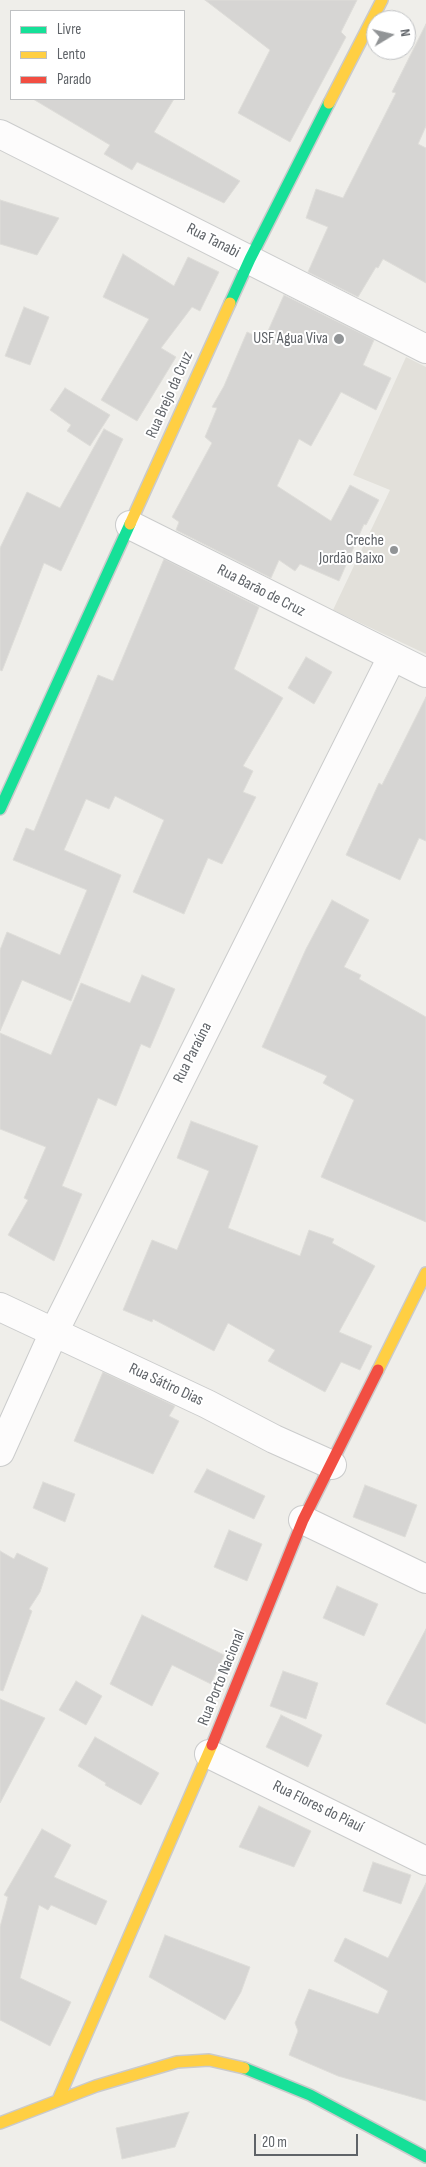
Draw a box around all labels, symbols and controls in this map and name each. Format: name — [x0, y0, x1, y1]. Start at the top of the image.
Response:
legend — [10, 10, 185, 100]
north arrow — [366, 10, 416, 60]
text: Livre — [57, 20, 81, 39]
text: N — [396, 28, 414, 38]
text: Lento — [57, 45, 86, 64]
text: Parado — [57, 70, 91, 89]
street label: Rua Tanabi — [183, 220, 243, 262]
place label: USF Agua Viva — [253, 329, 328, 349]
marker: USF Agua Viva — [332, 332, 346, 346]
street label: Rua Brejo da Cruz — [142, 349, 198, 441]
place label: Creche Jordão Baixo — [319, 531, 384, 569]
marker: Creche Jordão Baixo — [388, 544, 400, 556]
street label: Rua Barão de Cruz — [214, 561, 308, 621]
street label: Rua Paraúna — [170, 1019, 216, 1087]
street label: Rua Sátiro Dias — [126, 1359, 206, 1411]
street label: Rua Porto Nacional — [194, 1627, 250, 1729]
street label: Rua Flores do Piauí — [269, 1777, 367, 1837]
scale bar — [256, 2124, 360, 2156]
text: 20 m — [262, 2133, 287, 2152]

